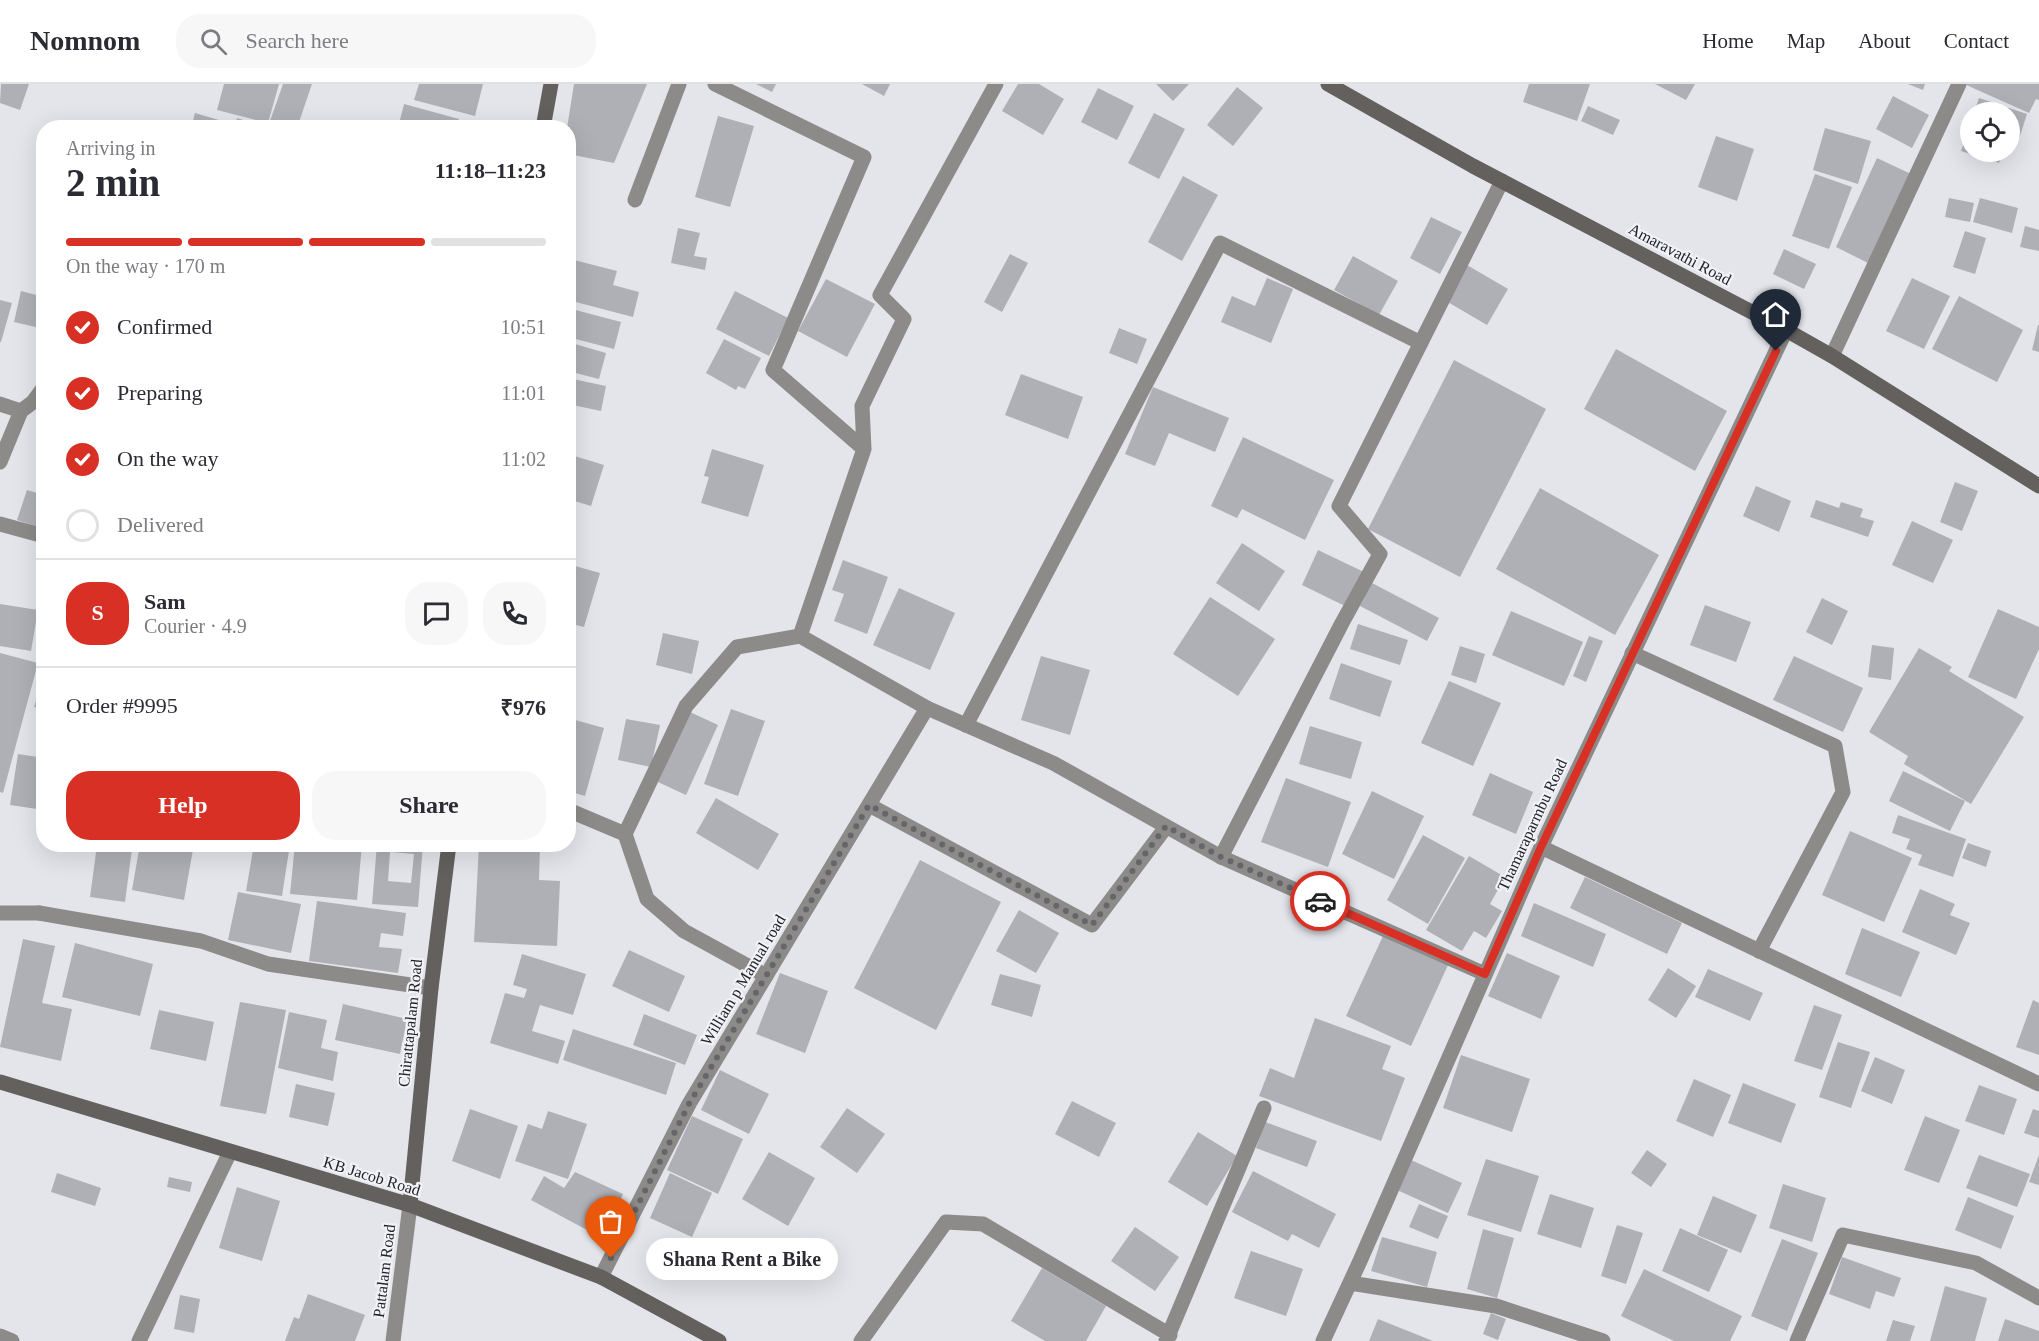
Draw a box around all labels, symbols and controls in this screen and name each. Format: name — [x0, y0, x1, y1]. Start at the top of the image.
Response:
search box — [176, 14, 596, 68]
text: Nomnom — [30, 25, 140, 56]
icon: search — [197, 25, 230, 58]
text: Search here — [245, 28, 349, 53]
text: Home — [1702, 29, 1754, 53]
text: Map — [1787, 29, 1825, 53]
text: About — [1858, 29, 1911, 53]
text: Contact — [1944, 29, 2009, 53]
map controls — [1960, 102, 2020, 162]
button: locate — [1960, 102, 2020, 162]
text: Arriving in — [66, 137, 155, 159]
text: 11:18–11:23 — [435, 158, 546, 183]
text: 2 min — [66, 161, 160, 204]
street label: Amaravathi Road — [1626, 220, 1734, 288]
text: On the way · 170 m — [66, 255, 225, 277]
pin — [1750, 289, 1801, 351]
icon: home — [1759, 298, 1792, 331]
icon: check — [66, 311, 99, 344]
text: Confirmed — [117, 314, 212, 339]
text: 10:51 — [500, 316, 546, 338]
icon: check — [66, 377, 99, 410]
text: Preparing — [117, 380, 203, 405]
text: 11:01 — [501, 382, 546, 404]
icon: check — [66, 443, 99, 476]
text: On the way — [117, 446, 218, 471]
text: 11:02 — [501, 448, 546, 470]
text: Delivered — [117, 512, 204, 537]
button: chat — [405, 582, 468, 645]
button: phone — [483, 582, 546, 645]
text: Sam — [144, 589, 186, 614]
text: S — [91, 600, 104, 625]
text: Courier · 4.9 — [144, 615, 247, 637]
text: Order #9995 — [66, 693, 178, 718]
text: ₹976 — [500, 695, 546, 720]
street label: Thamaraparmbu Road — [1494, 756, 1571, 894]
button: Help — [66, 771, 300, 840]
button: Share — [312, 771, 546, 840]
courier — [1290, 871, 1350, 931]
icon: car — [1304, 885, 1337, 918]
street label: William p Manual road — [697, 912, 790, 1049]
street label: Chirattapalam Road — [395, 958, 426, 1088]
street label: KB Jacob Road — [321, 1153, 423, 1199]
pin — [585, 1196, 636, 1258]
icon: bag — [594, 1205, 627, 1238]
street label: Pattalam Road — [370, 1223, 398, 1319]
callout: Shana Rent a Bike — [647, 1237, 839, 1279]
text: Shana Rent a Bike — [663, 1248, 821, 1270]

